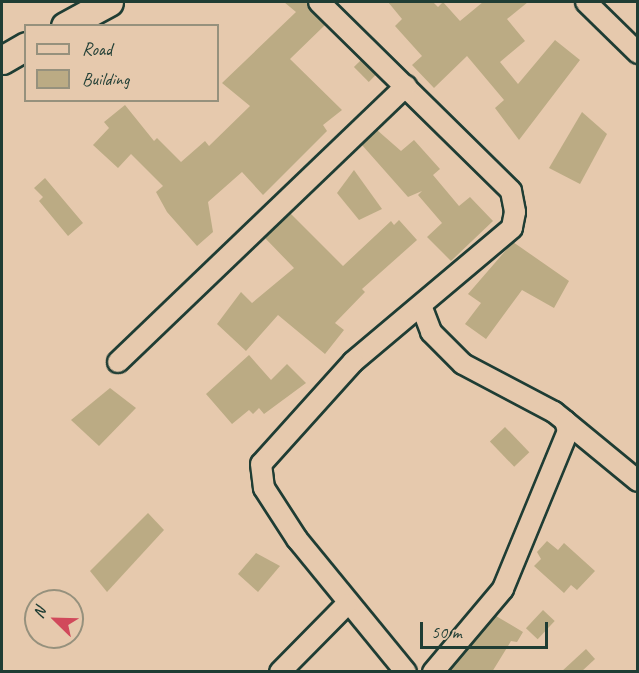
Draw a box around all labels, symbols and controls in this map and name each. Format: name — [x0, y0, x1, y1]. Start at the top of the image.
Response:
legend — [24, 24, 219, 102]
text: Road — [82, 38, 112, 60]
text: Building — [82, 68, 129, 90]
north arrow — [24, 589, 84, 649]
text: N — [28, 604, 50, 621]
scale bar — [423, 610, 550, 648]
text: 50 m — [431, 621, 462, 643]

